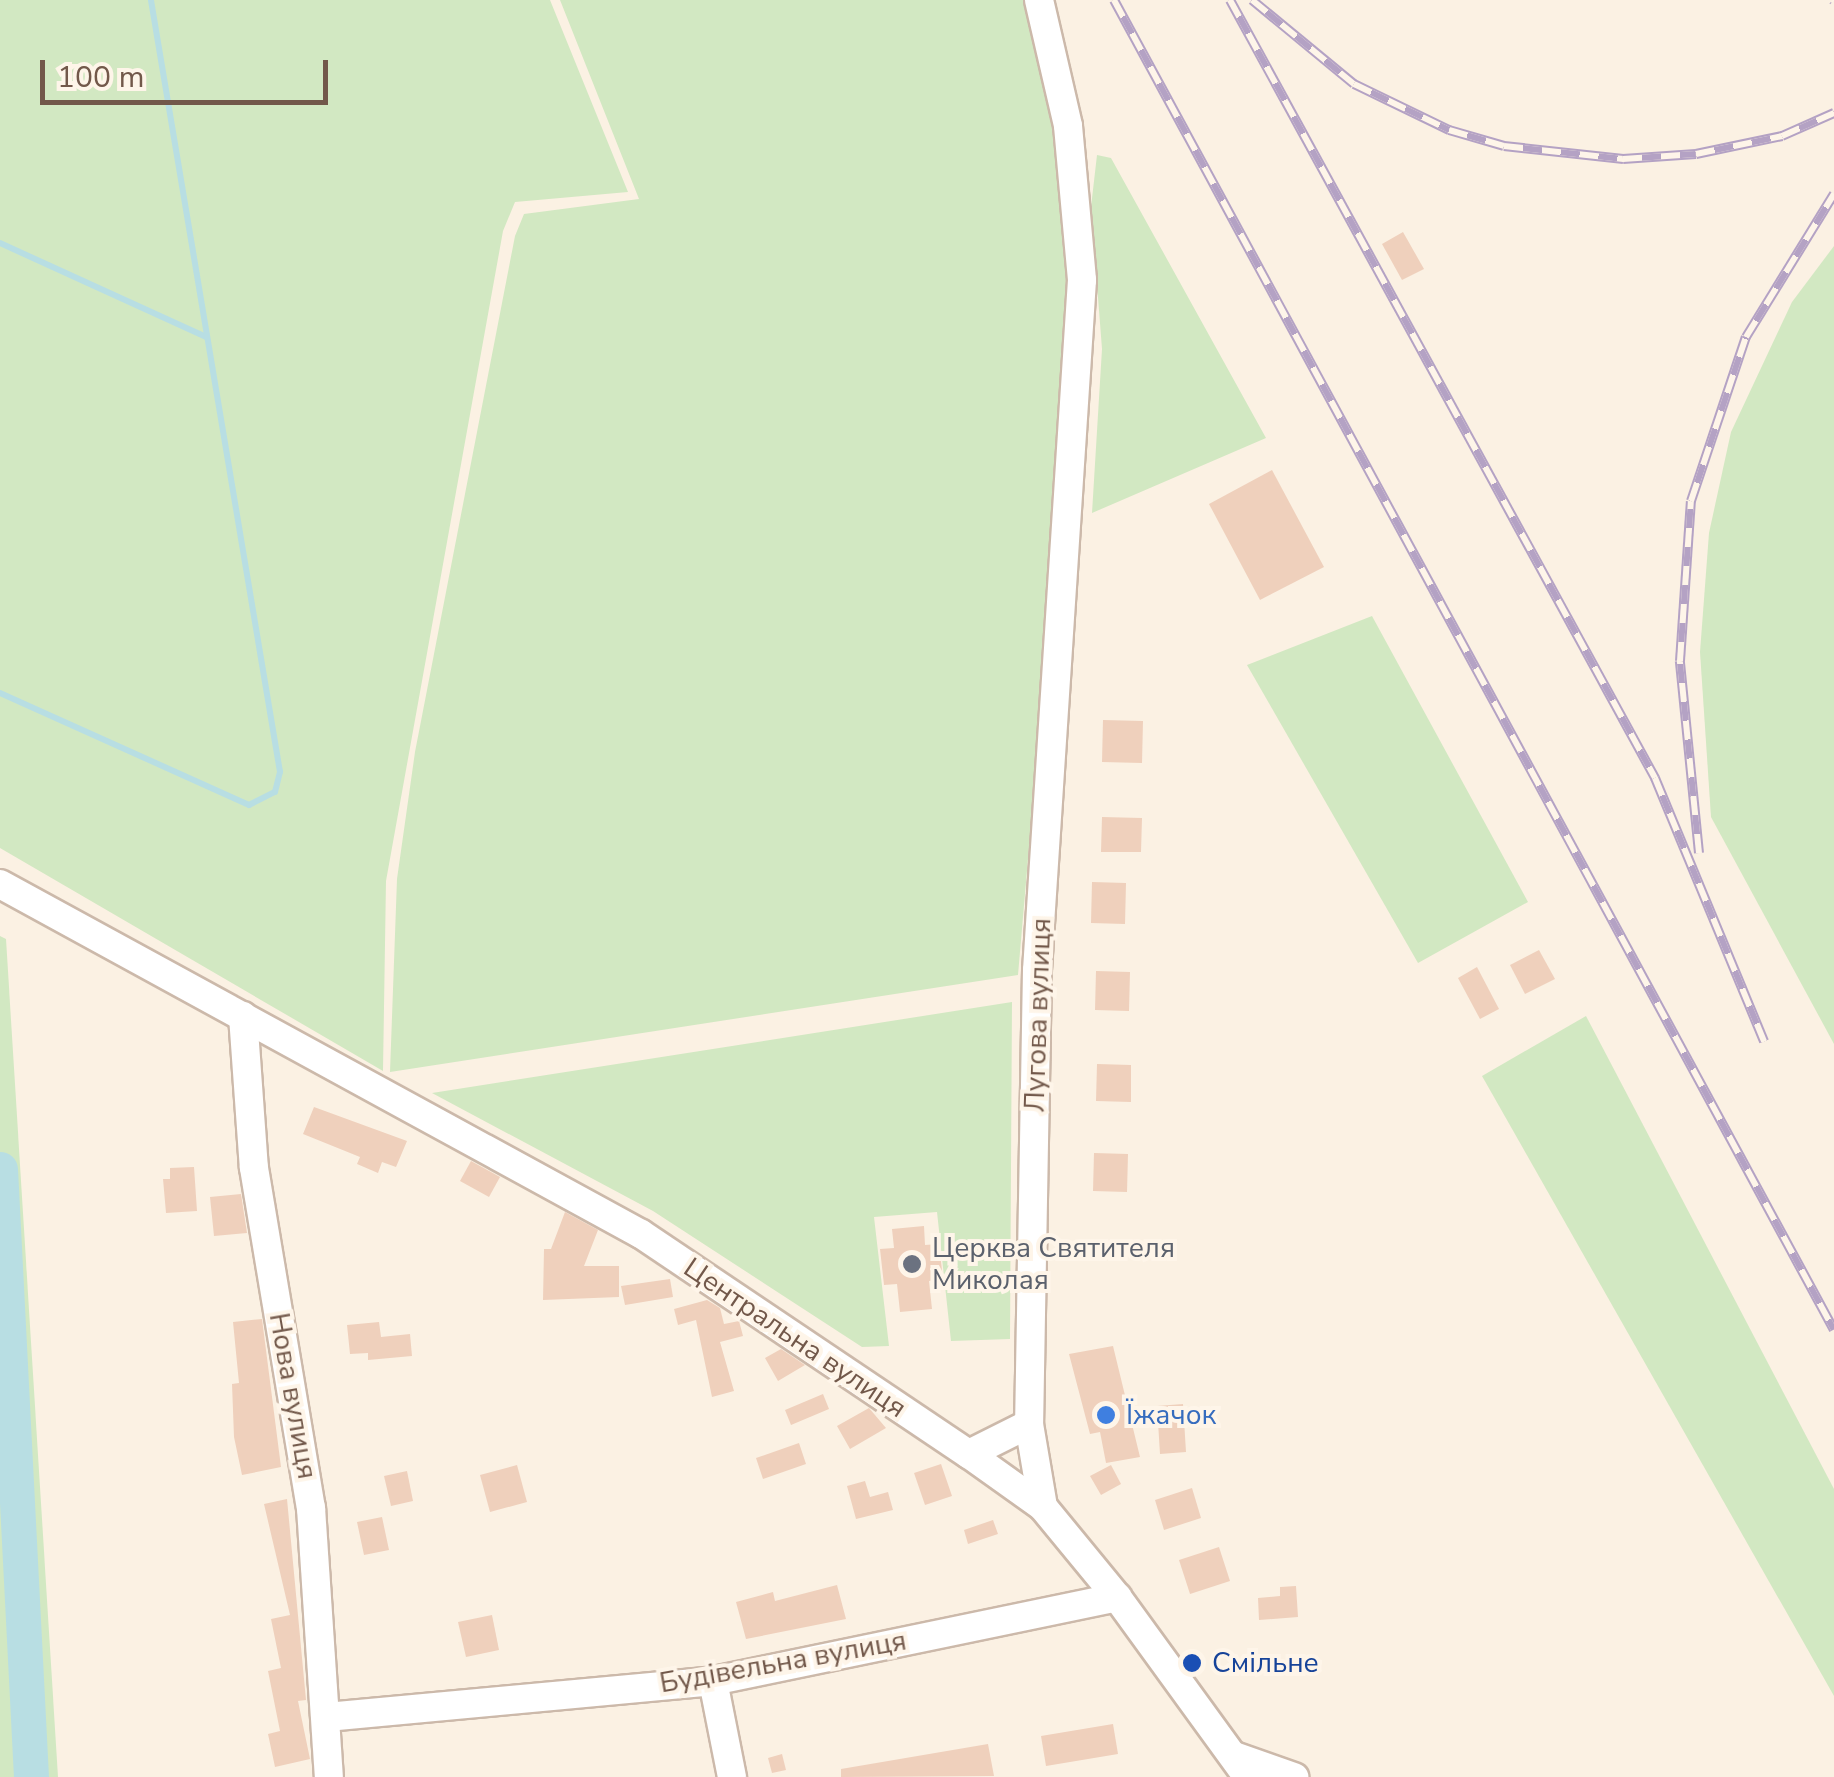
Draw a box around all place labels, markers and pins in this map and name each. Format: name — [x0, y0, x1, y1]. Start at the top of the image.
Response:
place label: Церква Святителя Миколая — [932, 1231, 1175, 1297]
marker: Церква Святителя Миколая — [901, 1253, 923, 1275]
place label: Їжачок — [1126, 1398, 1216, 1432]
marker: Їжачок — [1095, 1404, 1117, 1426]
place label: Смільне — [1212, 1646, 1319, 1680]
marker: Смільне — [1181, 1652, 1203, 1674]

